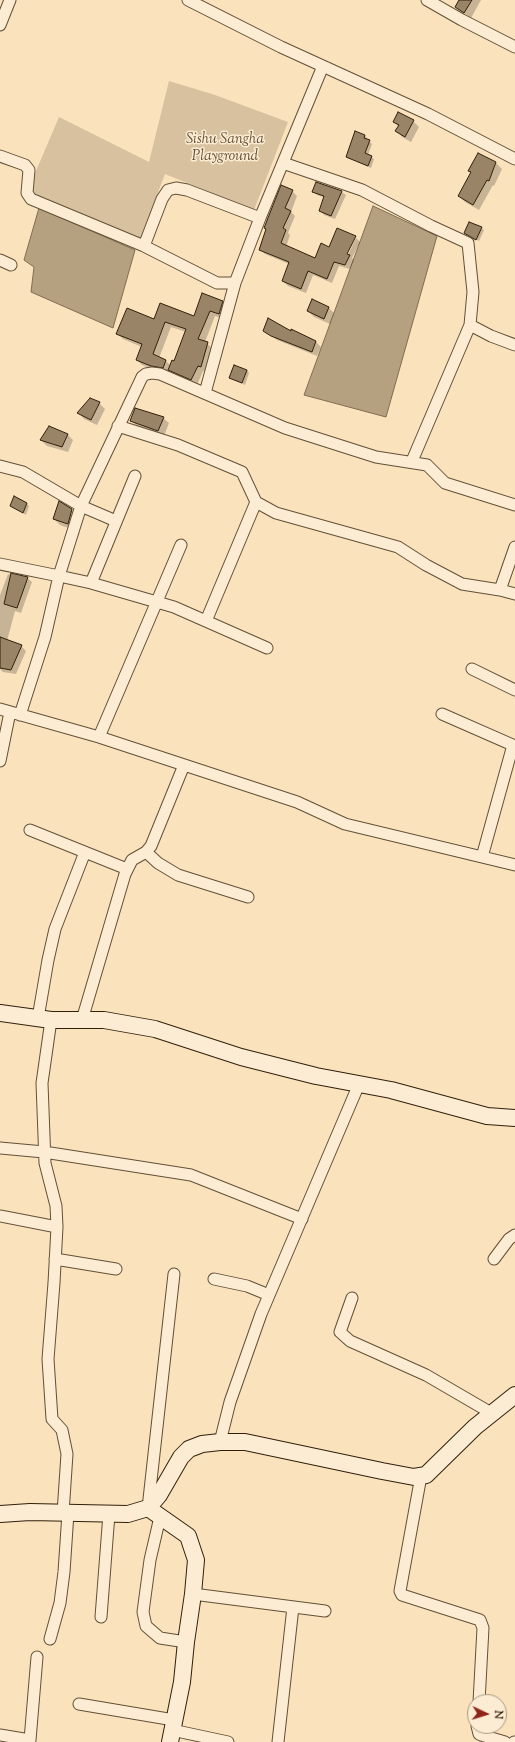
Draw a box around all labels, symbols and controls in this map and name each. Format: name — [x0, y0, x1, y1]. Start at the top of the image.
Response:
park label: Sishu Sangha Playground — [186, 131, 264, 166]
north arrow — [467, 1694, 507, 1734]
text: N — [490, 1710, 506, 1720]

